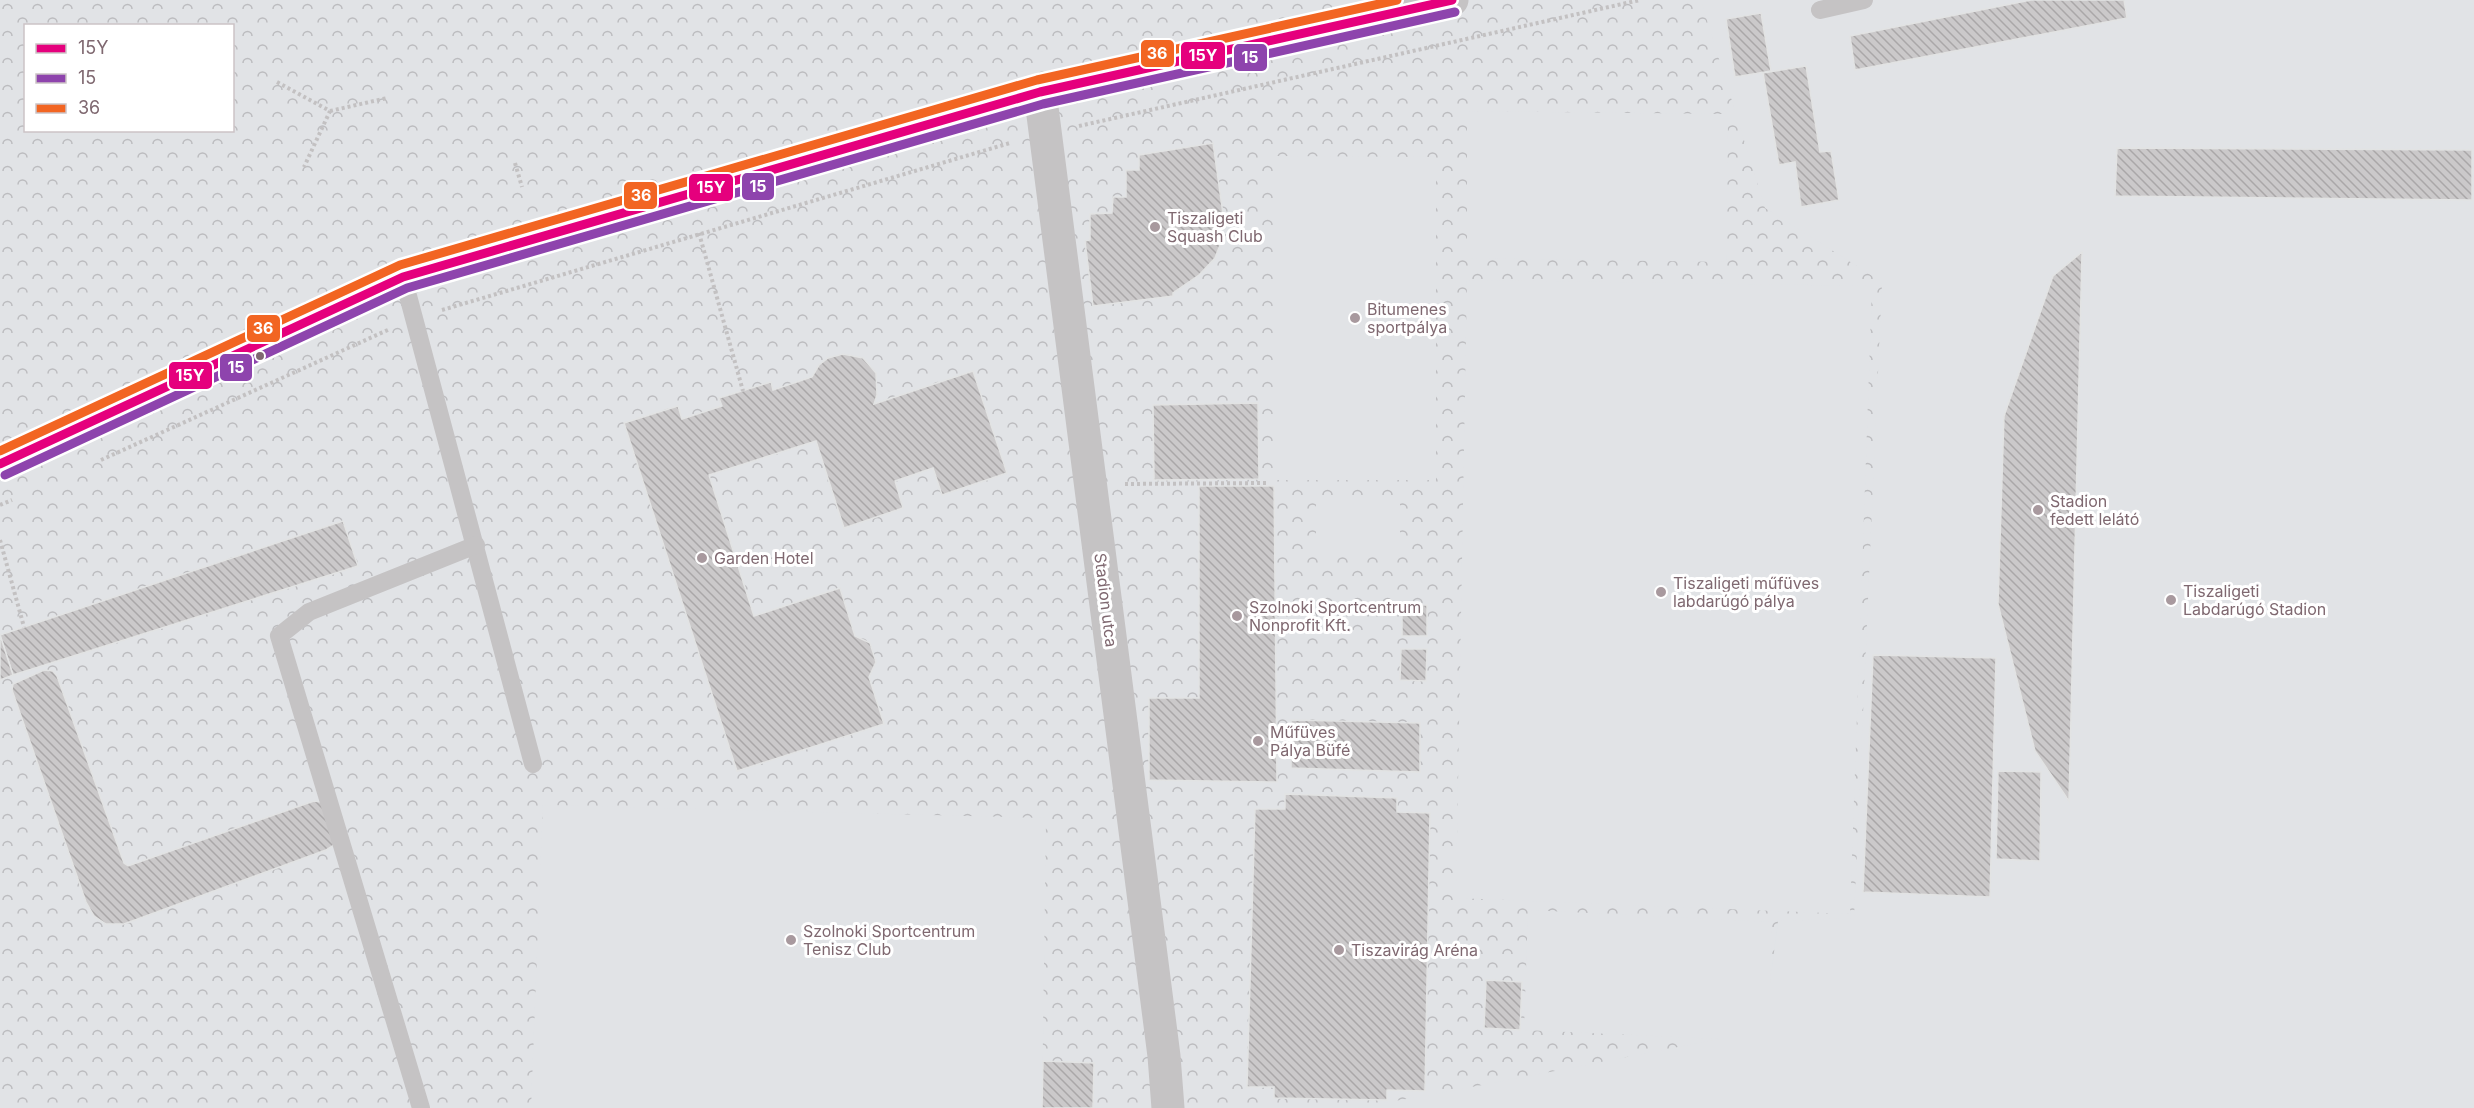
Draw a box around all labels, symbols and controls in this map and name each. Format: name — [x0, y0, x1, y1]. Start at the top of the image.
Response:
legend — [24, 24, 234, 132]
text: 15Y — [78, 37, 108, 58]
line badge: 36 — [1140, 39, 1175, 68]
line badge: 15Y — [1180, 41, 1226, 70]
text: 36 — [1147, 43, 1167, 63]
line badge: 15 — [1233, 43, 1268, 72]
text: 15Y — [1189, 45, 1218, 65]
text: 15 — [1241, 47, 1259, 67]
text: 15 — [78, 67, 96, 88]
text: 36 — [78, 97, 100, 118]
line badge: 15 — [741, 172, 775, 201]
line badge: 15Y — [688, 173, 734, 202]
text: 15 — [749, 176, 767, 196]
text: 15Y — [697, 177, 726, 197]
line badge: 36 — [623, 181, 658, 210]
text: 36 — [631, 185, 651, 205]
place label: Tiszaligeti Squash Club — [1167, 208, 1263, 246]
marker: Tiszaligeti Squash Club — [1148, 220, 1162, 234]
place label: Bitumenes sportpálya — [1367, 299, 1447, 337]
marker: Bitumenes sportpálya — [1348, 311, 1362, 325]
line badge: 36 — [246, 314, 281, 343]
text: 36 — [253, 318, 273, 338]
unlabelled marker — [254, 350, 266, 362]
line badge: 15 — [219, 353, 253, 382]
text: 15 — [227, 357, 245, 377]
line badge: 15Y — [168, 361, 213, 390]
text: 15Y — [176, 365, 205, 385]
place label: Stadion fedett lelátó — [2050, 491, 2139, 529]
marker: Stadion fedett lelátó — [2031, 503, 2045, 517]
place label: Garden Hotel — [714, 548, 814, 568]
marker: Garden Hotel — [695, 551, 709, 565]
street label: Stadion utca — [1090, 552, 1122, 648]
place label: Tiszaligeti műfüves labdarúgó pálya — [1673, 573, 1819, 611]
place label: Tiszaligeti Labdarúgó Stadion — [2183, 581, 2326, 619]
marker: Tiszaligeti műfüves labdarúgó pálya — [1654, 585, 1668, 599]
marker: Tiszaligeti Labdarúgó Stadion — [2164, 593, 2178, 607]
place label: Szolnoki Sportcentrum Nonprofit Kft. — [1249, 597, 1421, 635]
marker: Szolnoki Sportcentrum Nonprofit Kft. — [1230, 609, 1244, 623]
place label: Műfüves Pálya Büfé — [1270, 722, 1350, 760]
marker: Műfüves Pálya Büfé — [1251, 734, 1265, 748]
place label: Szolnoki Sportcentrum Tenisz Club — [803, 921, 975, 959]
marker: Szolnoki Sportcentrum Tenisz Club — [784, 933, 798, 947]
place label: Tiszavirág Aréna — [1351, 940, 1478, 960]
marker: Tiszavirág Aréna — [1332, 943, 1346, 957]

